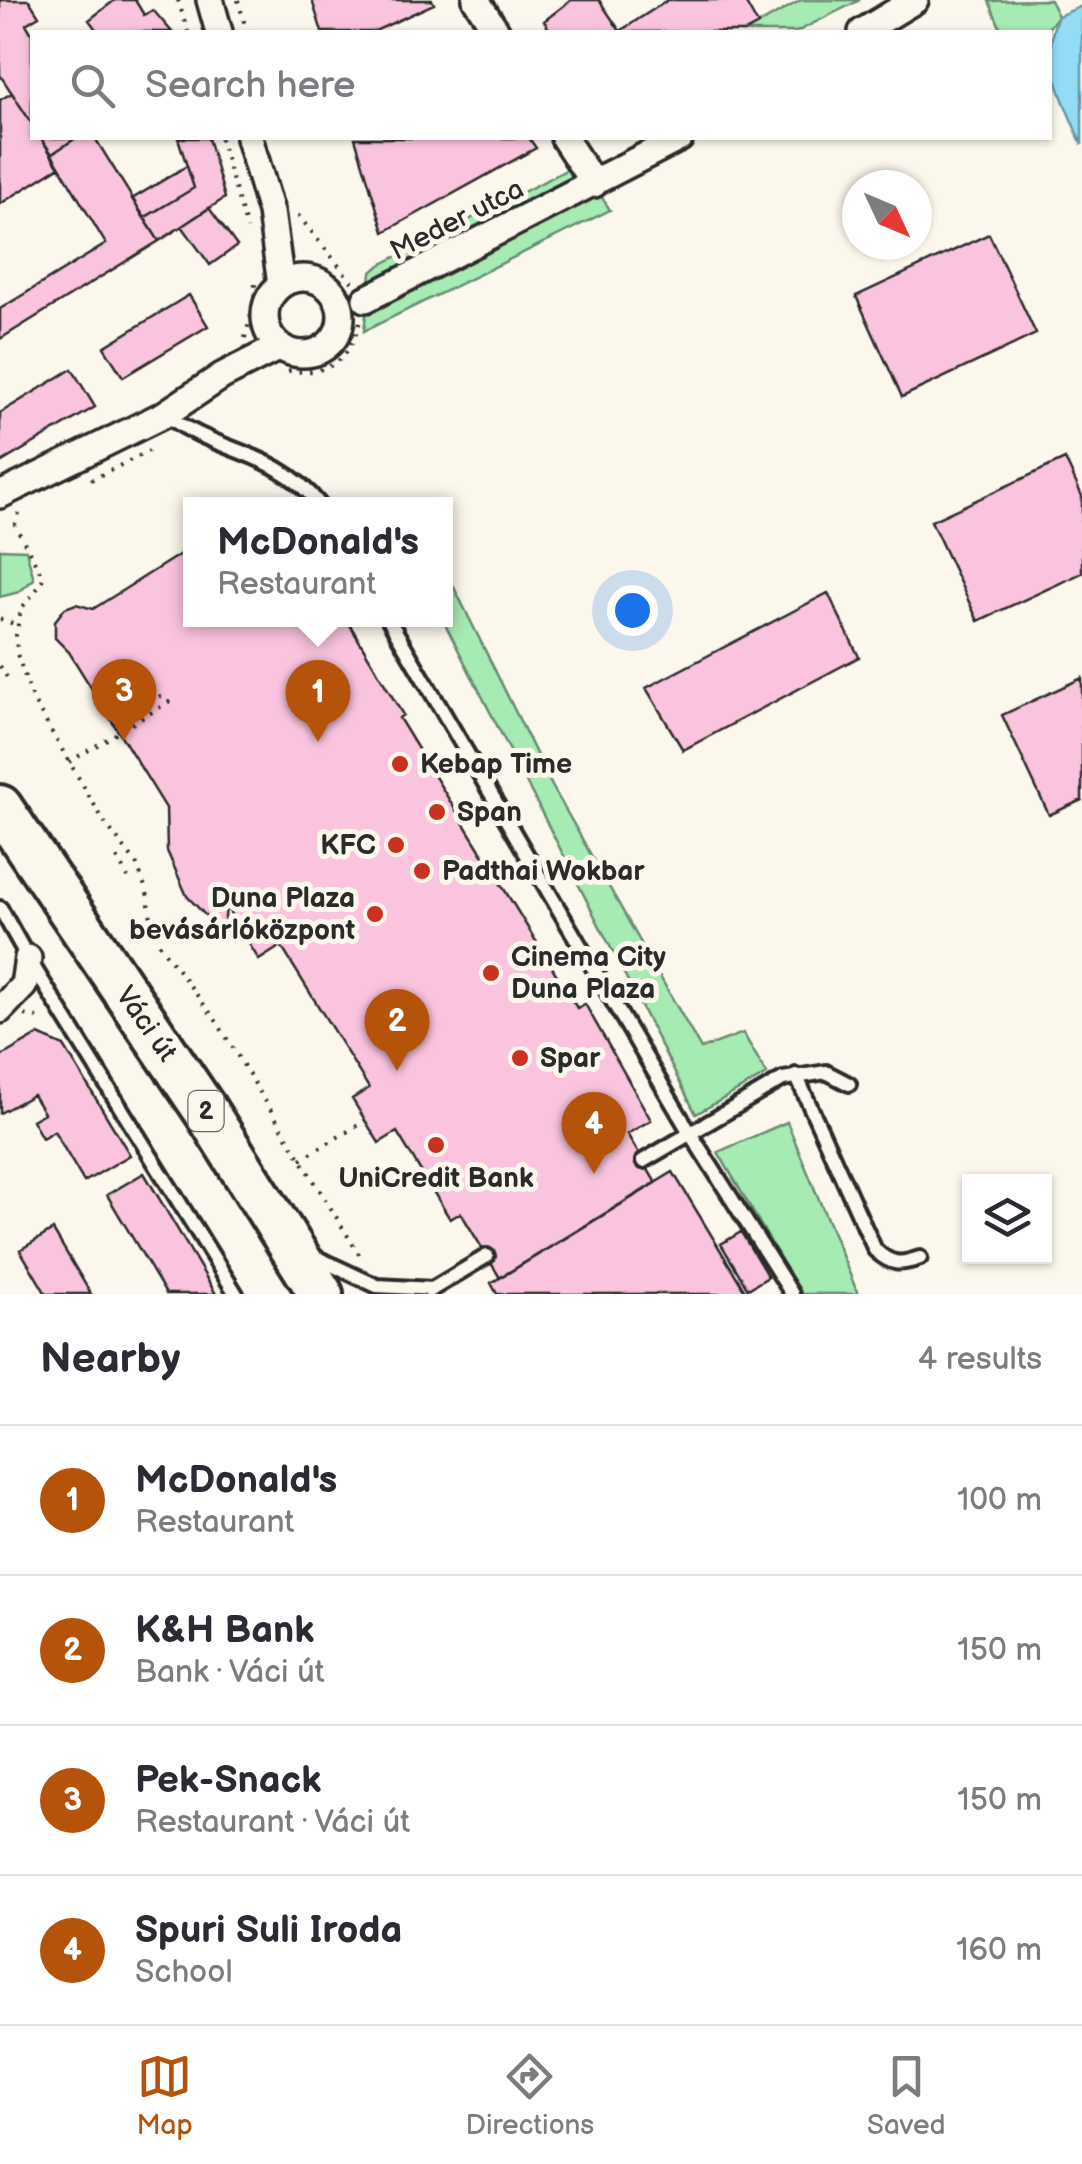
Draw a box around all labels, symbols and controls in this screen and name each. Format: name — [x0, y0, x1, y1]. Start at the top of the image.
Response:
search box — [30, 30, 1052, 140]
icon: search — [65, 58, 120, 113]
text: Search here — [145, 63, 356, 108]
north arrow — [842, 170, 932, 260]
street label: Meder utca — [385, 172, 529, 268]
popup — [183, 497, 453, 627]
text: McDonald's — [217, 520, 419, 565]
text: Restaurant — [217, 565, 376, 604]
your location — [607, 585, 658, 636]
pin: 3 — [92, 658, 156, 741]
pin: 1 — [286, 660, 350, 742]
place label: Kebap Time — [420, 748, 572, 781]
marker: Kebap Time — [389, 753, 411, 775]
place label: Span — [457, 796, 522, 829]
marker: Span — [426, 801, 448, 823]
place label: KFC — [320, 829, 376, 862]
marker: KFC — [385, 834, 407, 856]
place label: Padthai Wokbar — [442, 855, 645, 888]
marker: Padthai Wokbar — [411, 860, 433, 882]
place label: Duna Plaza bevásárlóközpont — [129, 882, 355, 947]
marker: Duna Plaza bevásárlóközpont — [364, 903, 386, 925]
place label: Cinema City Duna Plaza — [511, 941, 666, 1006]
marker: Cinema City Duna Plaza — [480, 962, 502, 984]
street label: Váci út — [108, 980, 184, 1068]
pin: 2 — [364, 988, 430, 1071]
place label: Spar — [540, 1042, 601, 1075]
marker: Spar — [509, 1047, 531, 1069]
road number: 2 — [188, 1091, 224, 1131]
pin: 4 — [562, 1092, 626, 1174]
marker: UniCredit Bank — [425, 1134, 447, 1156]
place label: UniCredit Bank — [338, 1162, 534, 1195]
map controls — [962, 1174, 1052, 1264]
button: layers — [962, 1174, 1052, 1264]
text: Nearby — [40, 1334, 180, 1385]
text: 4 results — [918, 1340, 1042, 1379]
text: McDonald's — [135, 1458, 337, 1503]
text: 1 — [66, 1481, 79, 1520]
text: 100 m — [957, 1481, 1042, 1520]
text: Restaurant — [135, 1503, 294, 1542]
text: K&H Bank — [135, 1608, 314, 1653]
text: 2 — [63, 1631, 82, 1670]
text: 150 m — [957, 1631, 1042, 1670]
text: Bank · Váci út — [135, 1653, 325, 1692]
text: Pek-Snack — [135, 1758, 321, 1803]
text: 3 — [63, 1781, 82, 1820]
text: 150 m — [957, 1781, 1042, 1820]
text: Restaurant · Váci út — [135, 1803, 410, 1842]
text: Spuri Suli Iroda — [135, 1908, 402, 1953]
text: 4 — [63, 1931, 82, 1970]
text: 160 m — [956, 1931, 1042, 1970]
text: School — [135, 1953, 233, 1992]
tab: Map — [136, 2049, 193, 2142]
tab: Directions — [465, 2049, 594, 2142]
tab: Saved — [867, 2049, 946, 2142]

